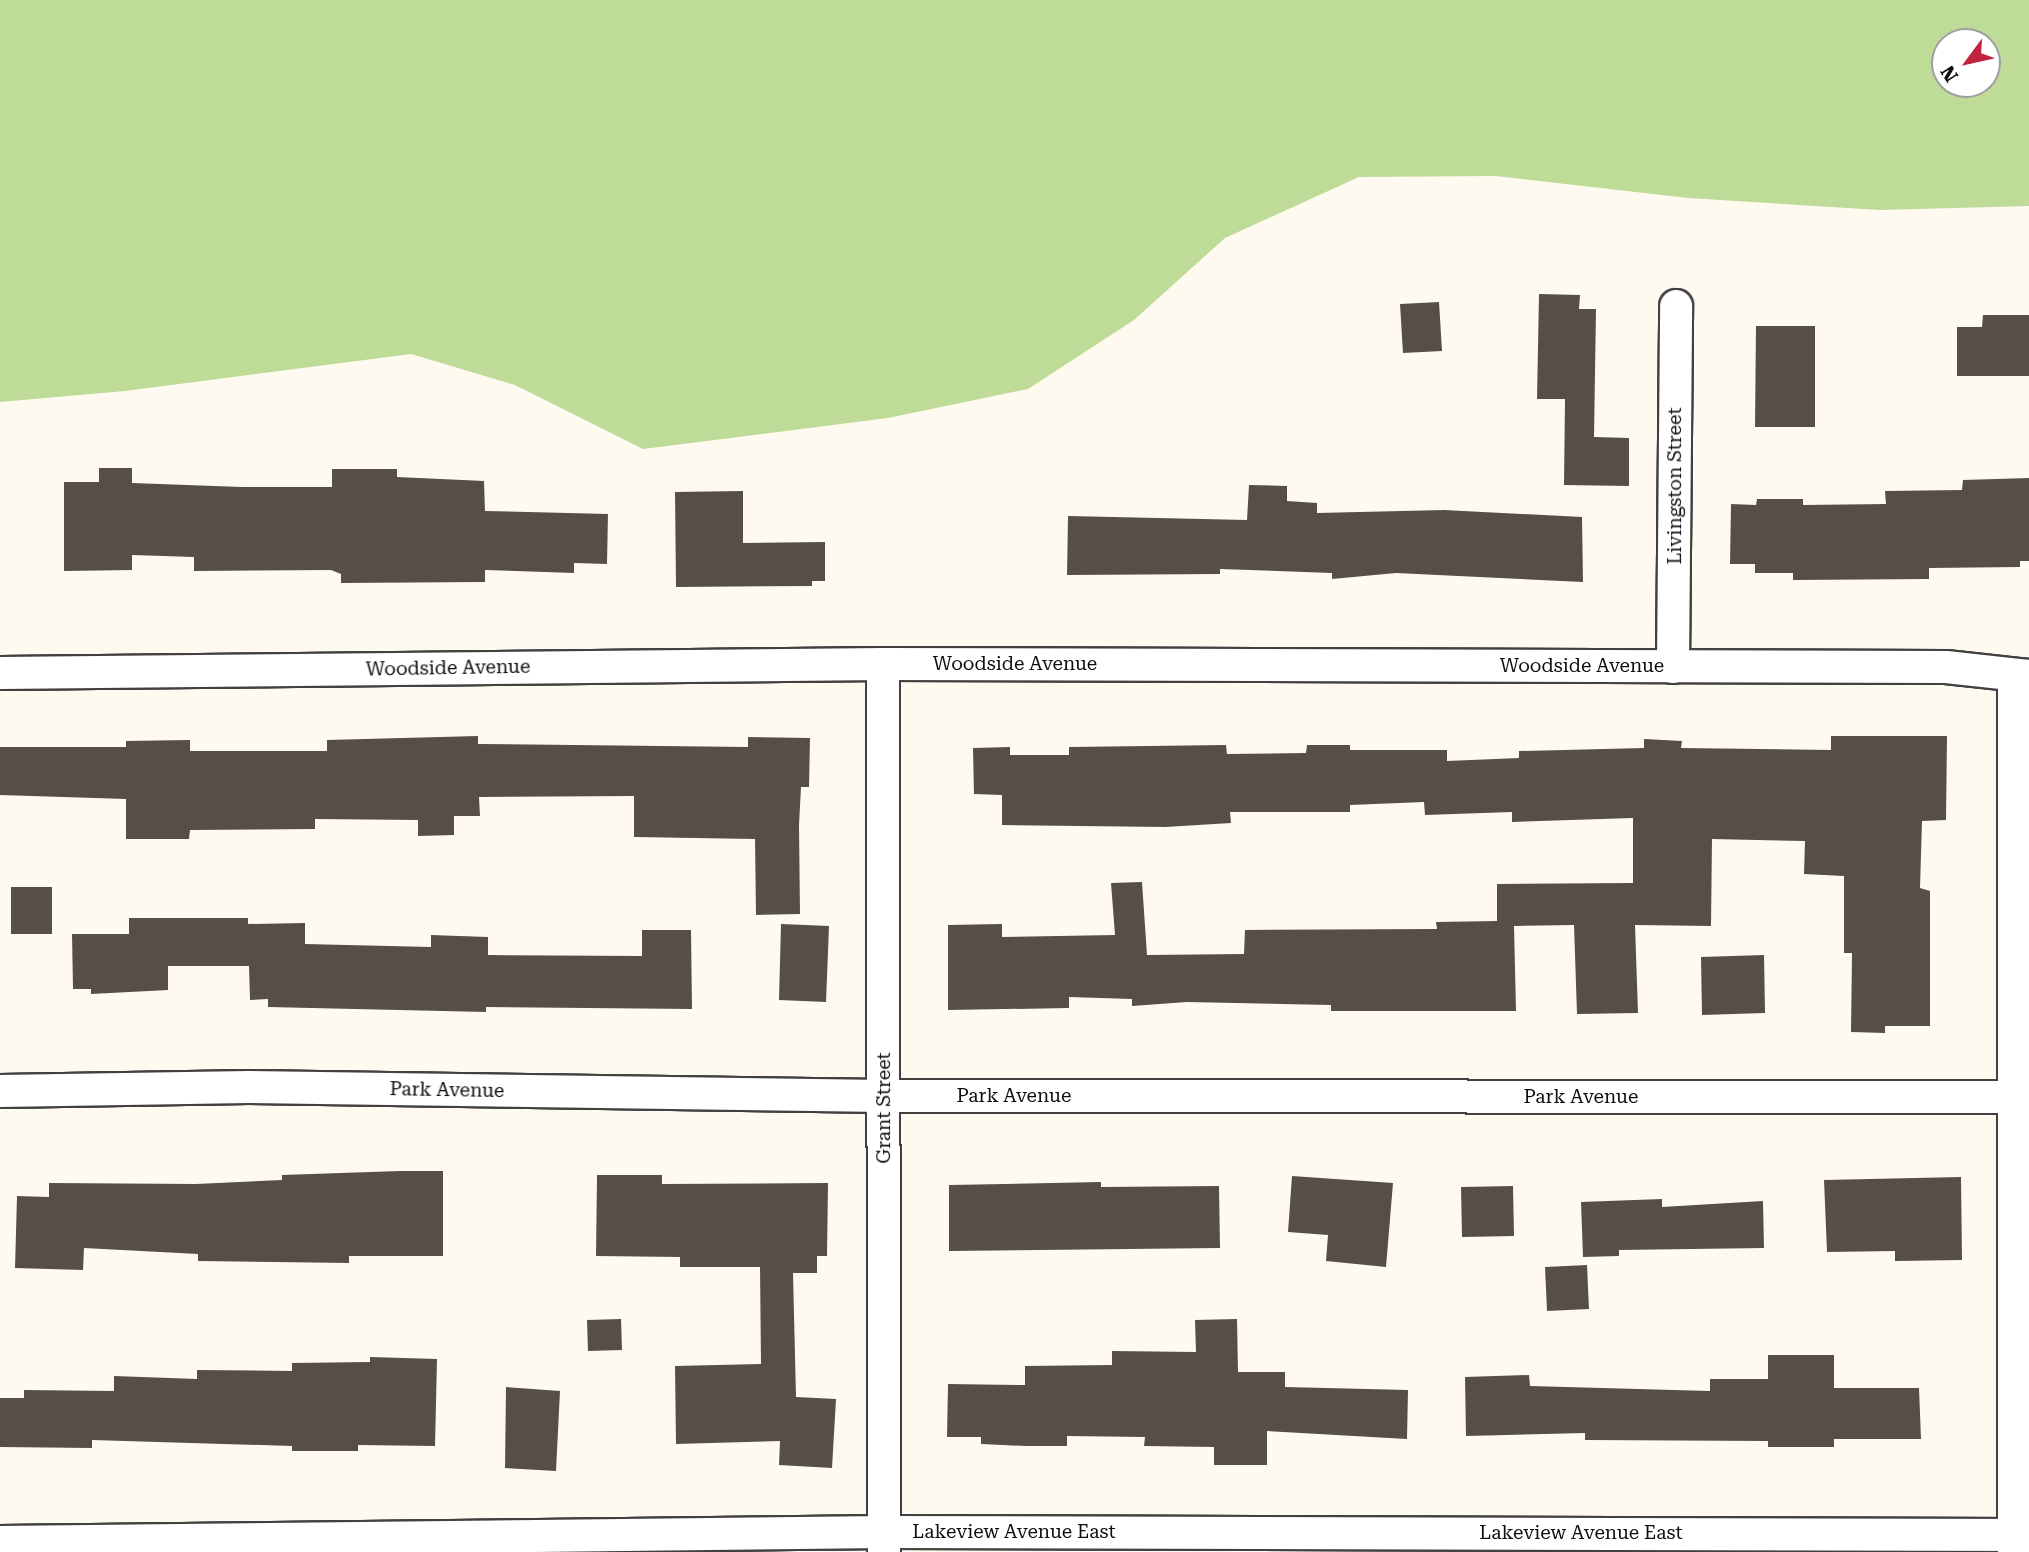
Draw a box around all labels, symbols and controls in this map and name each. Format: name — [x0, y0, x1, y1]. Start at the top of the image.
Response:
north arrow — [1931, 28, 2001, 98]
text: N — [1936, 61, 1963, 86]
street label: Livingston Street — [1664, 408, 1686, 564]
street label: Woodside Avenue — [933, 653, 1097, 675]
street label: Woodside Avenue — [366, 655, 530, 681]
street label: Woodside Avenue — [1500, 655, 1664, 677]
street label: Grant Street — [873, 1052, 895, 1164]
street label: Park Avenue — [389, 1078, 505, 1102]
street label: Park Avenue — [957, 1085, 1071, 1107]
street label: Park Avenue — [1524, 1086, 1638, 1108]
street label: Lakeview Avenue East — [912, 1521, 1116, 1543]
street label: Lakeview Avenue East — [1479, 1522, 1683, 1544]

